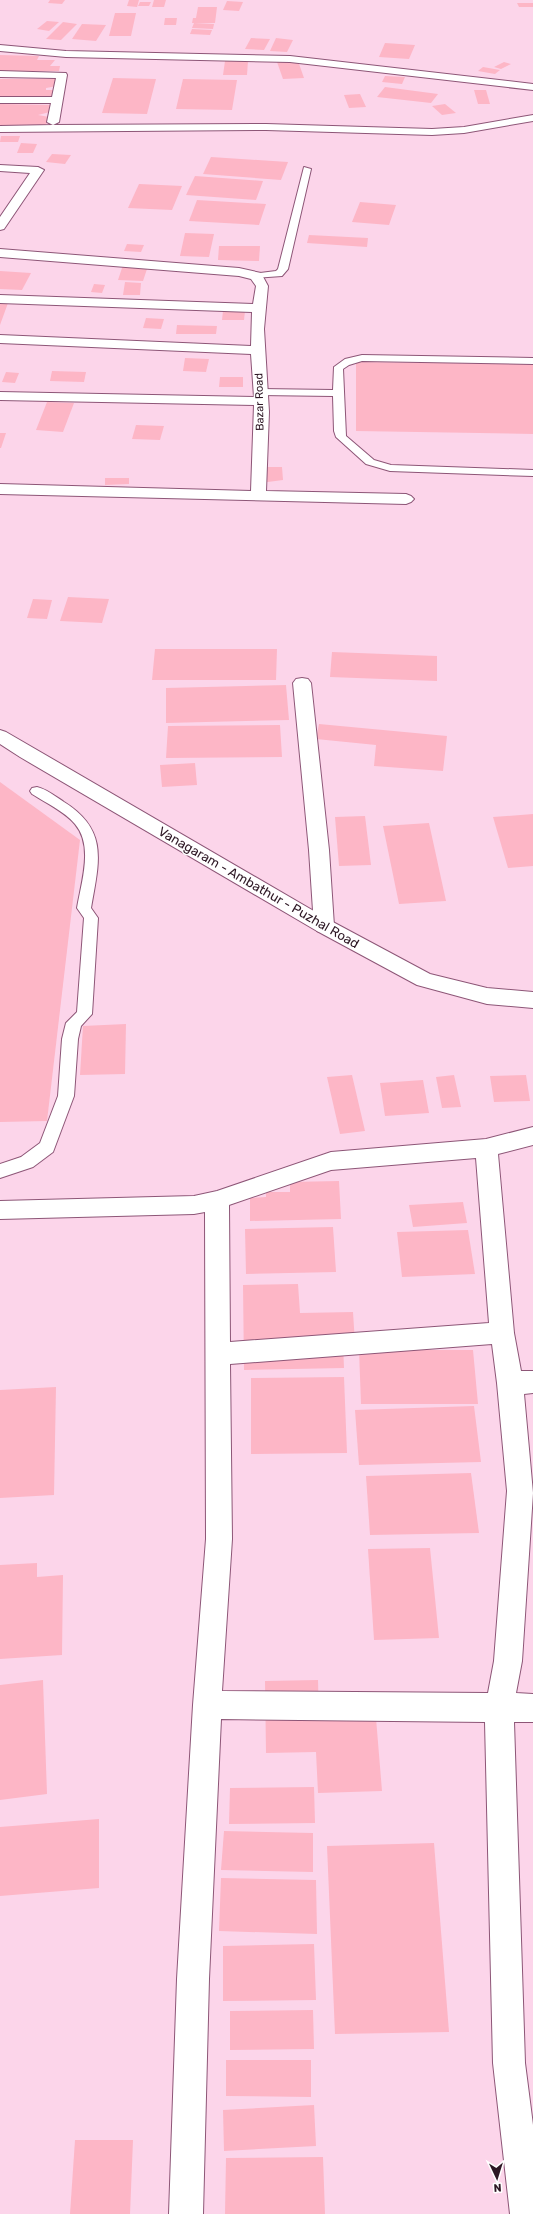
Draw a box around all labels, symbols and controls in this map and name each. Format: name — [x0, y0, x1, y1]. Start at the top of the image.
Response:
street label: Bazar Road — [252, 373, 267, 431]
street label: Vanagaram - Ambathur - Puzhal Road — [155, 824, 362, 952]
north arrow — [477, 2158, 517, 2198]
text: N — [493, 2181, 502, 2194]

